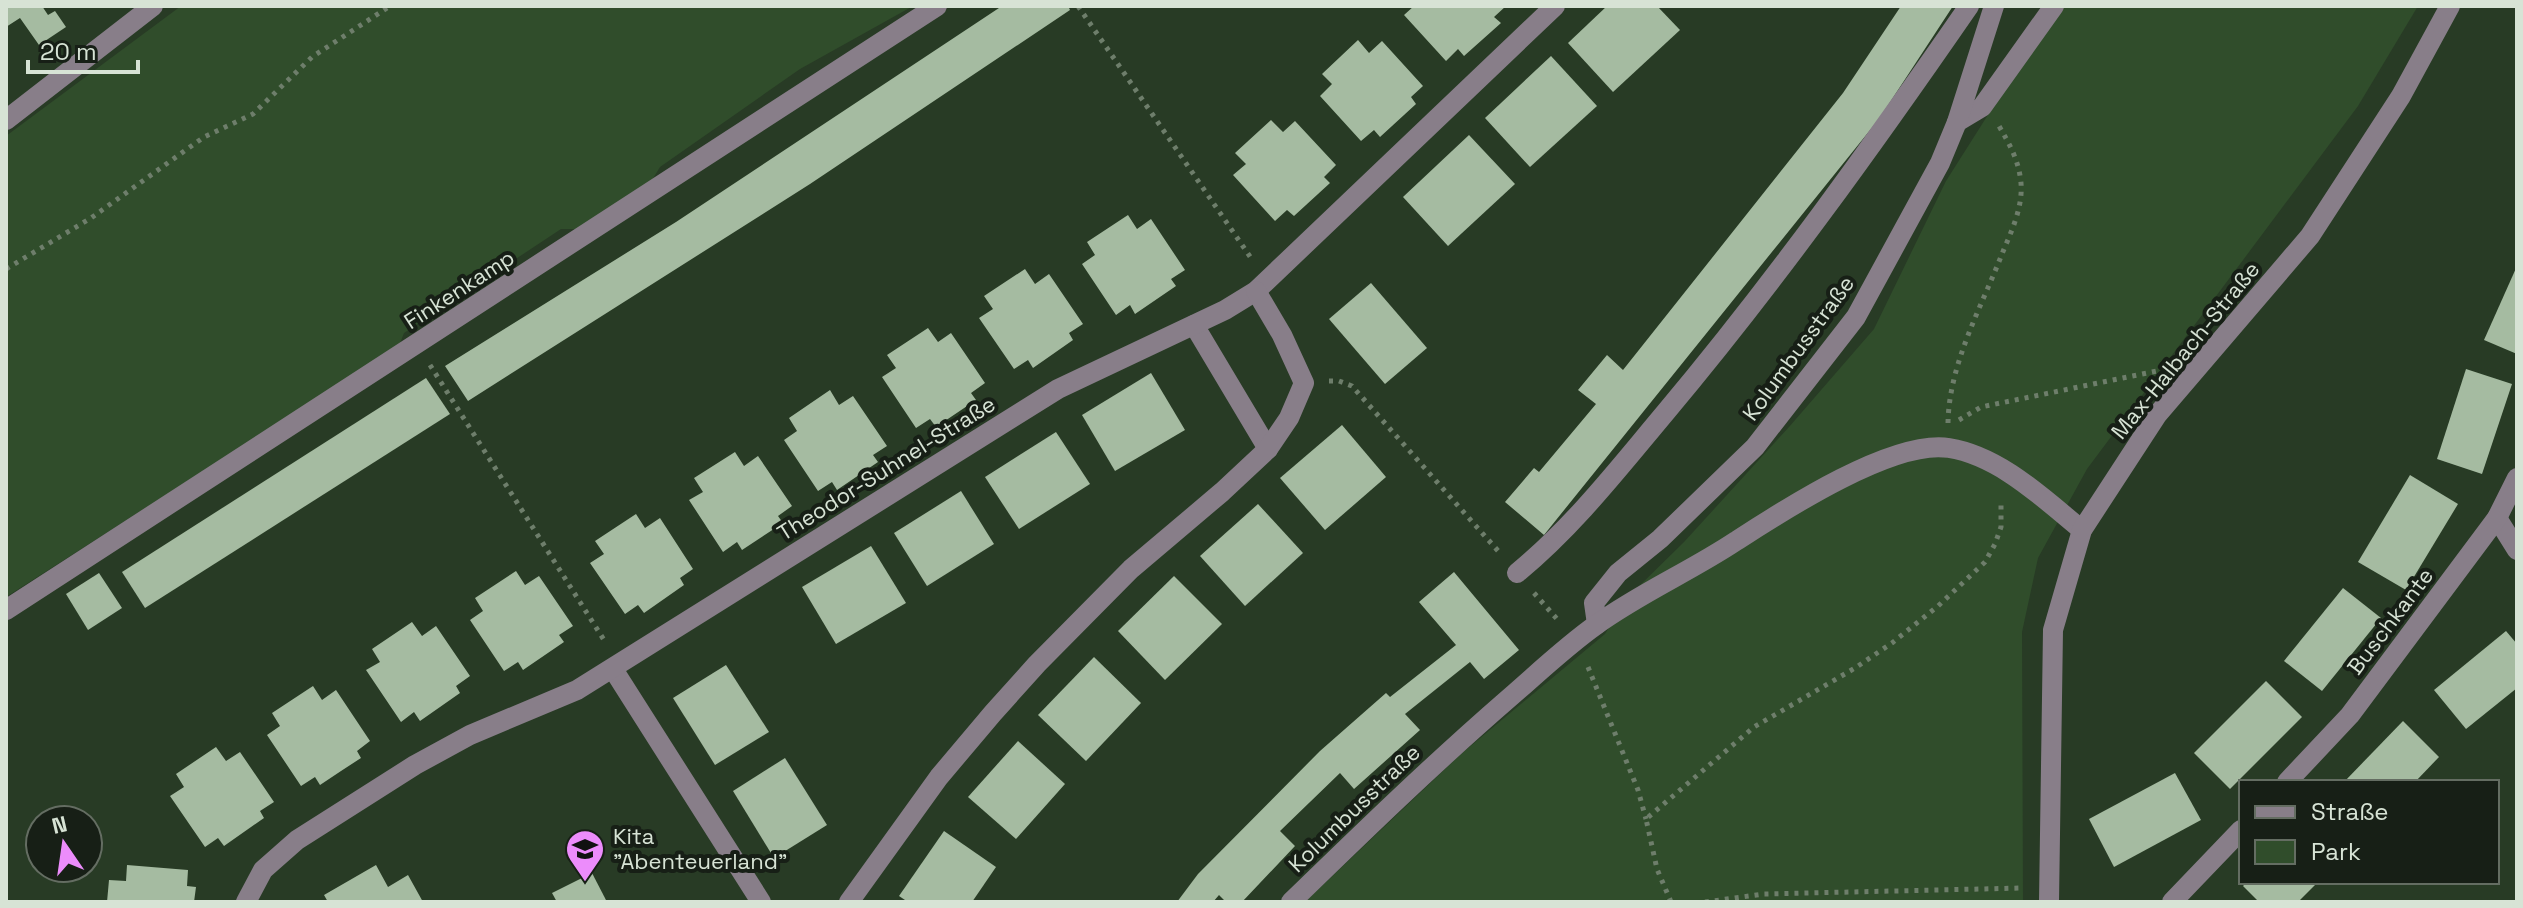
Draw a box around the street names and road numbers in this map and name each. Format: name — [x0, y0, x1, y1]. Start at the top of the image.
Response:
street label: Finkenkamp — [399, 243, 519, 335]
street label: Max-Halbach-Straße — [2105, 255, 2265, 445]
street label: Kolumbusstraße — [1736, 270, 1860, 426]
street label: Theodor-Suhnel-Straße — [772, 389, 1000, 547]
street label: Buschkante — [2341, 562, 2439, 680]
street label: Kolumbusstraße — [1282, 738, 1426, 878]

